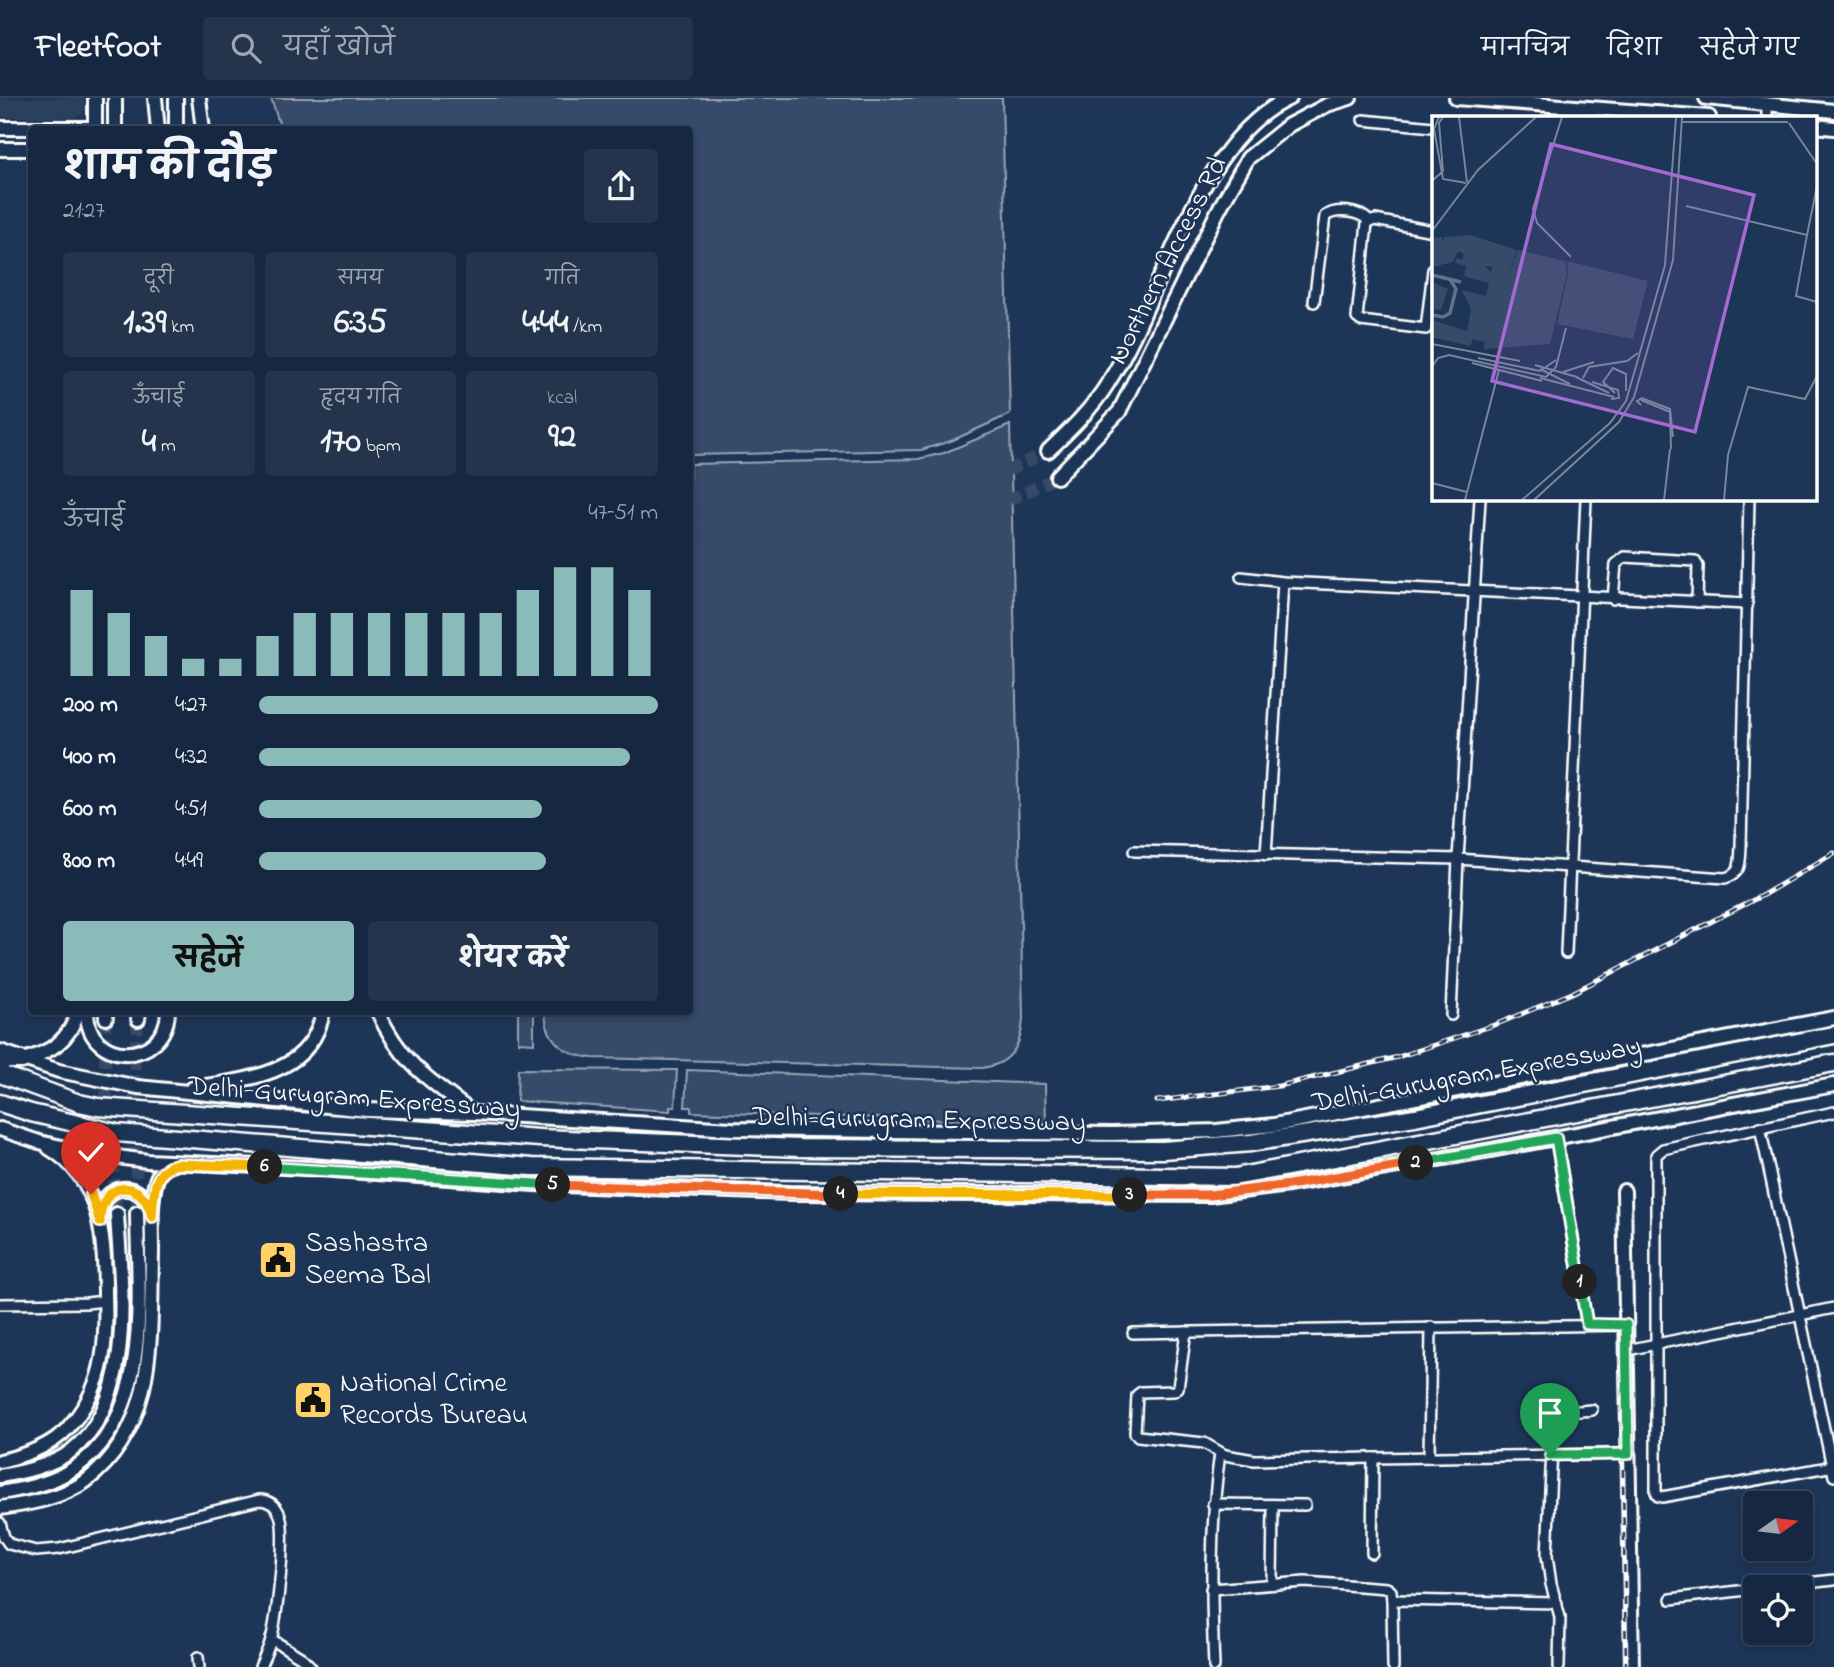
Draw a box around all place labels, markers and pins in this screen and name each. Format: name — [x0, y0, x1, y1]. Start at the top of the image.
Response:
pin — [61, 1122, 121, 1194]
pin: 2 — [1398, 1146, 1434, 1180]
pin: 6 — [247, 1150, 282, 1184]
pin: 5 — [536, 1168, 570, 1202]
pin: 4 — [824, 1176, 858, 1212]
pin: 3 — [1112, 1178, 1148, 1212]
place label: Sashastra Seema Bal — [305, 1224, 431, 1297]
public building icon: Sashastra Seema Bal — [257, 1239, 299, 1281]
pin: 1 — [1562, 1264, 1598, 1300]
place label: National Crime Records Bureau — [340, 1364, 528, 1437]
public building icon: National Crime Records Bureau — [292, 1379, 334, 1421]
pin — [1520, 1383, 1580, 1455]

